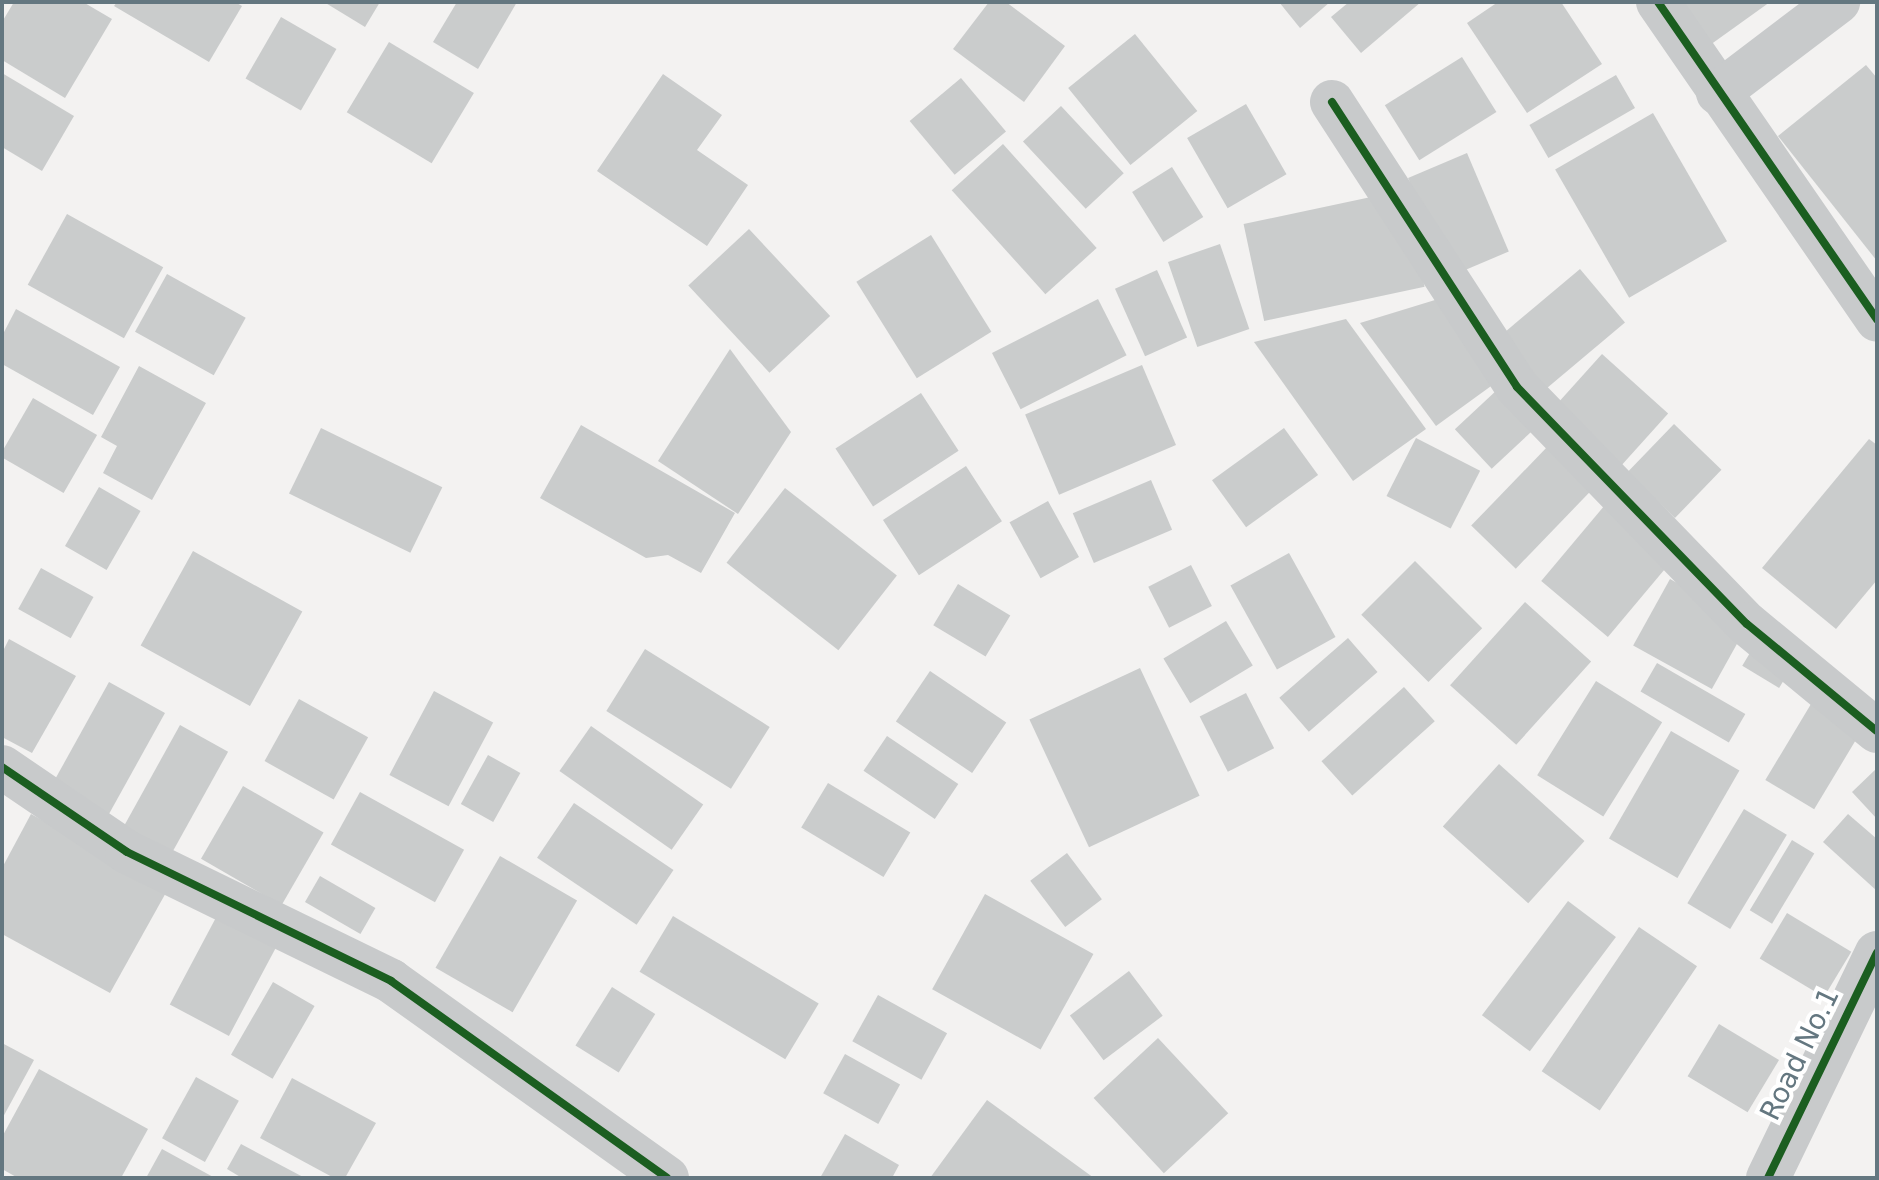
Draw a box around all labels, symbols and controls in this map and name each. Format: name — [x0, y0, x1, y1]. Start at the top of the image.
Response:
street label: Road No.1 — [1753, 982, 1847, 1126]

